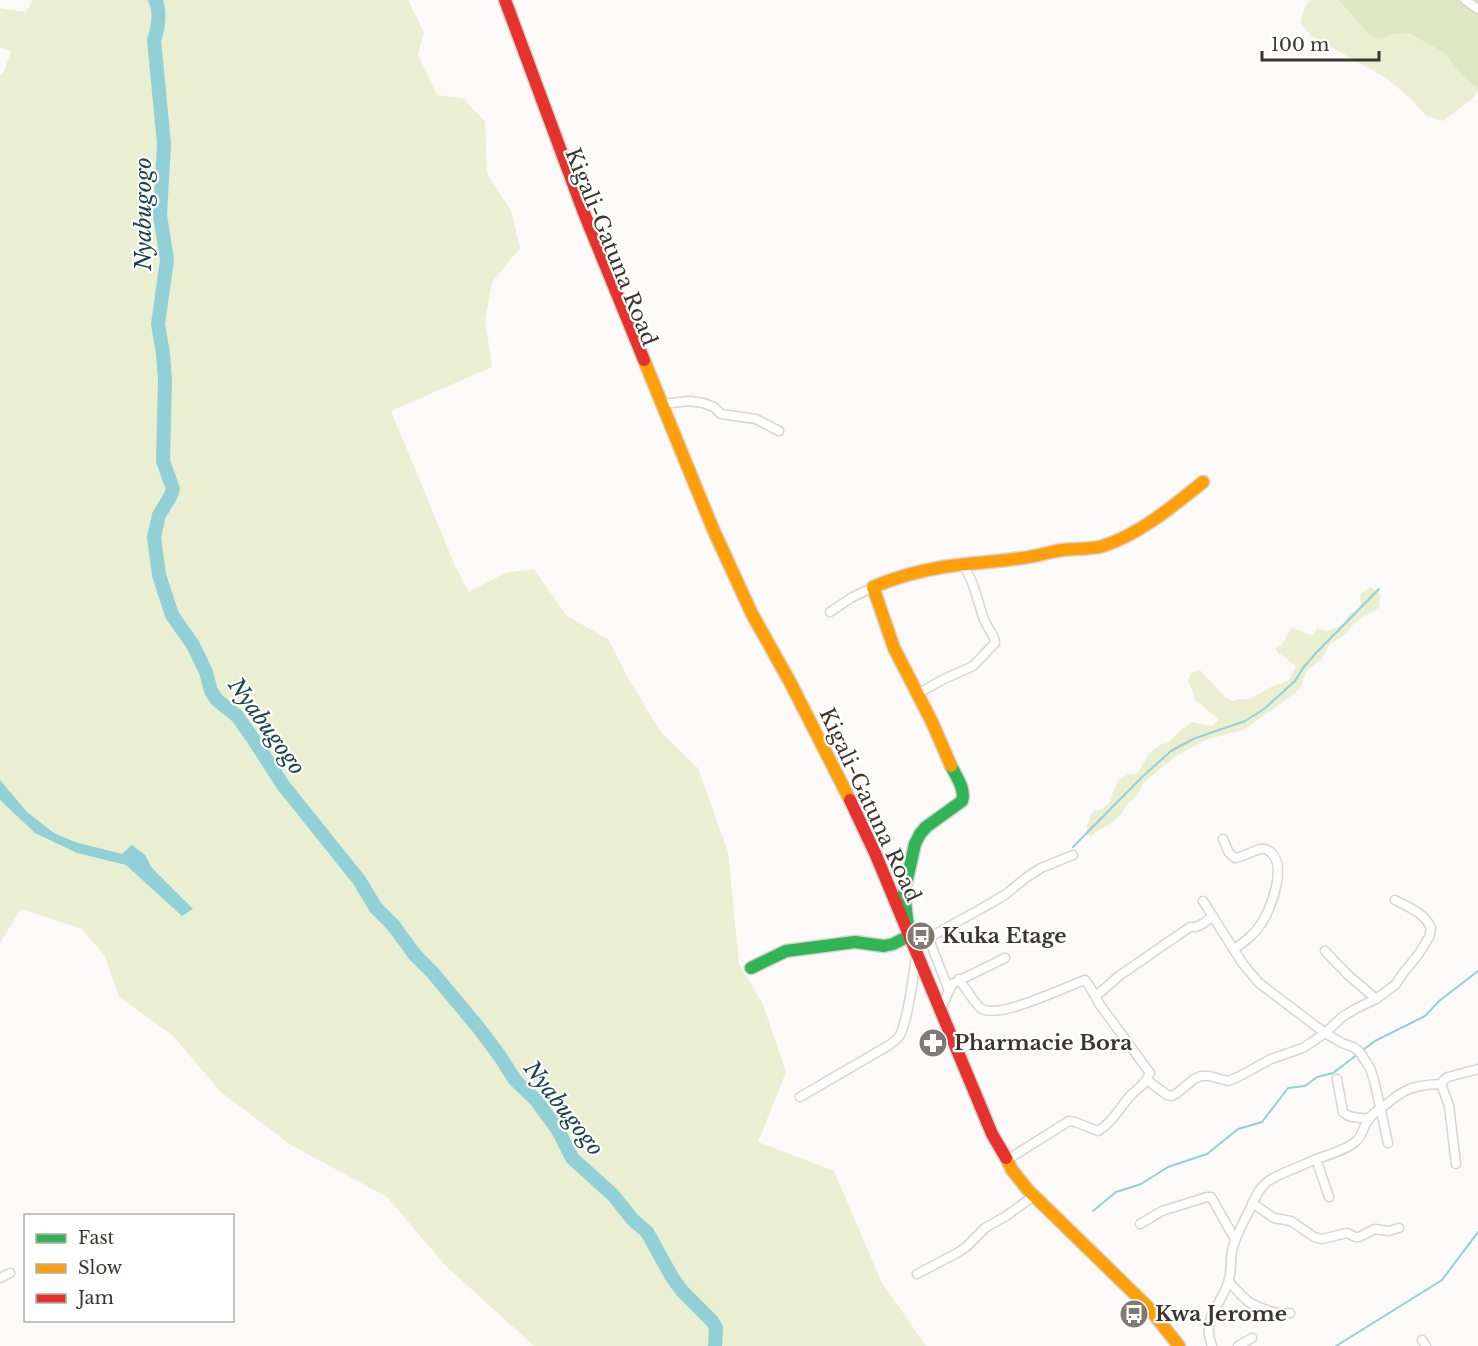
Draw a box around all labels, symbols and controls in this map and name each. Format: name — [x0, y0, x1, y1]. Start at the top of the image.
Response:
scale bar — [1262, 24, 1379, 62]
text: 100 m — [1271, 34, 1329, 56]
street label: Kigali-Gatuna Road — [559, 144, 663, 350]
water label: Nyabugogo — [130, 157, 157, 272]
water label: Nyabugogo — [222, 672, 311, 780]
street label: Kigali-Gatuna Road — [814, 704, 926, 906]
bus stop icon: Kuka Etage — [905, 920, 937, 952]
place label: Kuka Etage — [942, 923, 1067, 949]
pharmacy icon: Pharmacie Bora — [917, 1027, 949, 1059]
place label: Pharmacie Bora — [954, 1030, 1132, 1056]
water label: Nyabugogo — [517, 1054, 609, 1161]
legend — [24, 1214, 234, 1322]
text: Fast — [78, 1227, 115, 1249]
text: Slow — [78, 1257, 123, 1279]
text: Jam — [76, 1287, 114, 1309]
bus stop icon: Kwa Jerome — [1118, 1298, 1150, 1330]
place label: Kwa Jerome — [1155, 1301, 1287, 1327]

